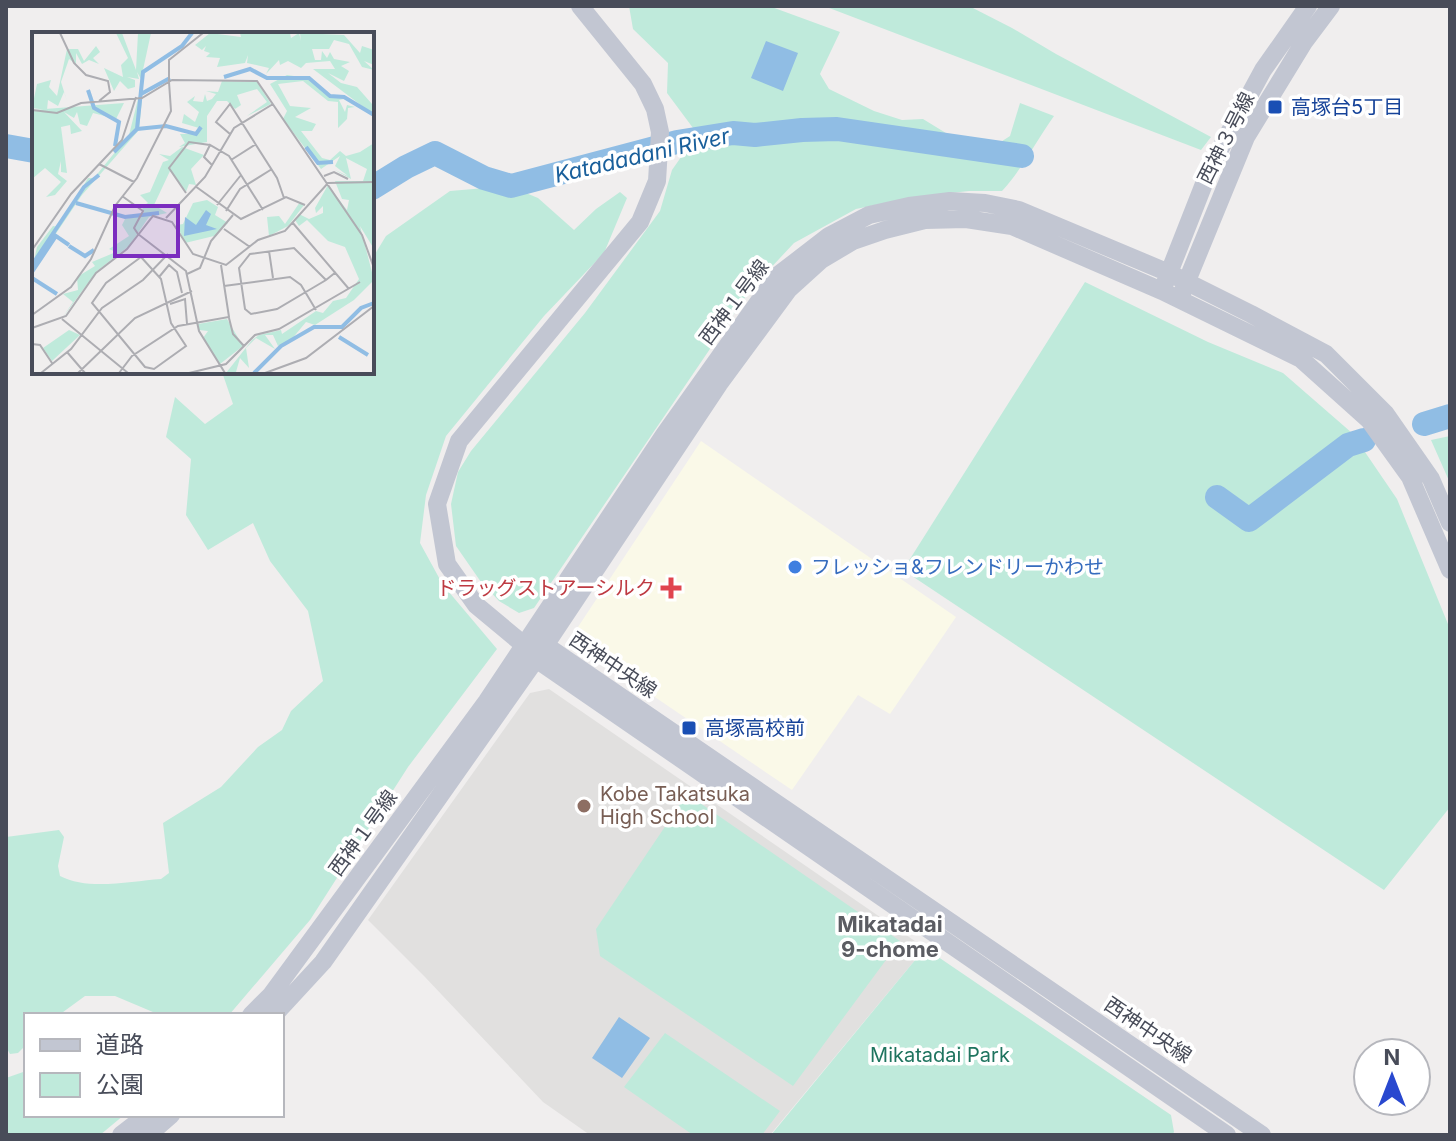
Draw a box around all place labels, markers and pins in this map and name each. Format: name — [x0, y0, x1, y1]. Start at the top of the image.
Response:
place label: 高塚台5丁目 — [1291, 95, 1403, 119]
marker: 高塚台5丁目 — [1266, 98, 1284, 116]
place label: フレッショ&フレンドリーかわせ — [811, 555, 1104, 579]
marker: フレッショ&フレンドリーかわせ — [786, 558, 804, 576]
place label: ドラッグストアーシルク — [437, 576, 655, 600]
marker: ドラッグストアーシルク — [662, 579, 680, 597]
place label: 高塚高校前 — [705, 716, 805, 740]
marker: 高塚高校前 — [680, 719, 698, 737]
place label: Kobe Takatsuka High School — [600, 782, 750, 829]
marker: Kobe Takatsuka High School — [575, 797, 593, 815]

